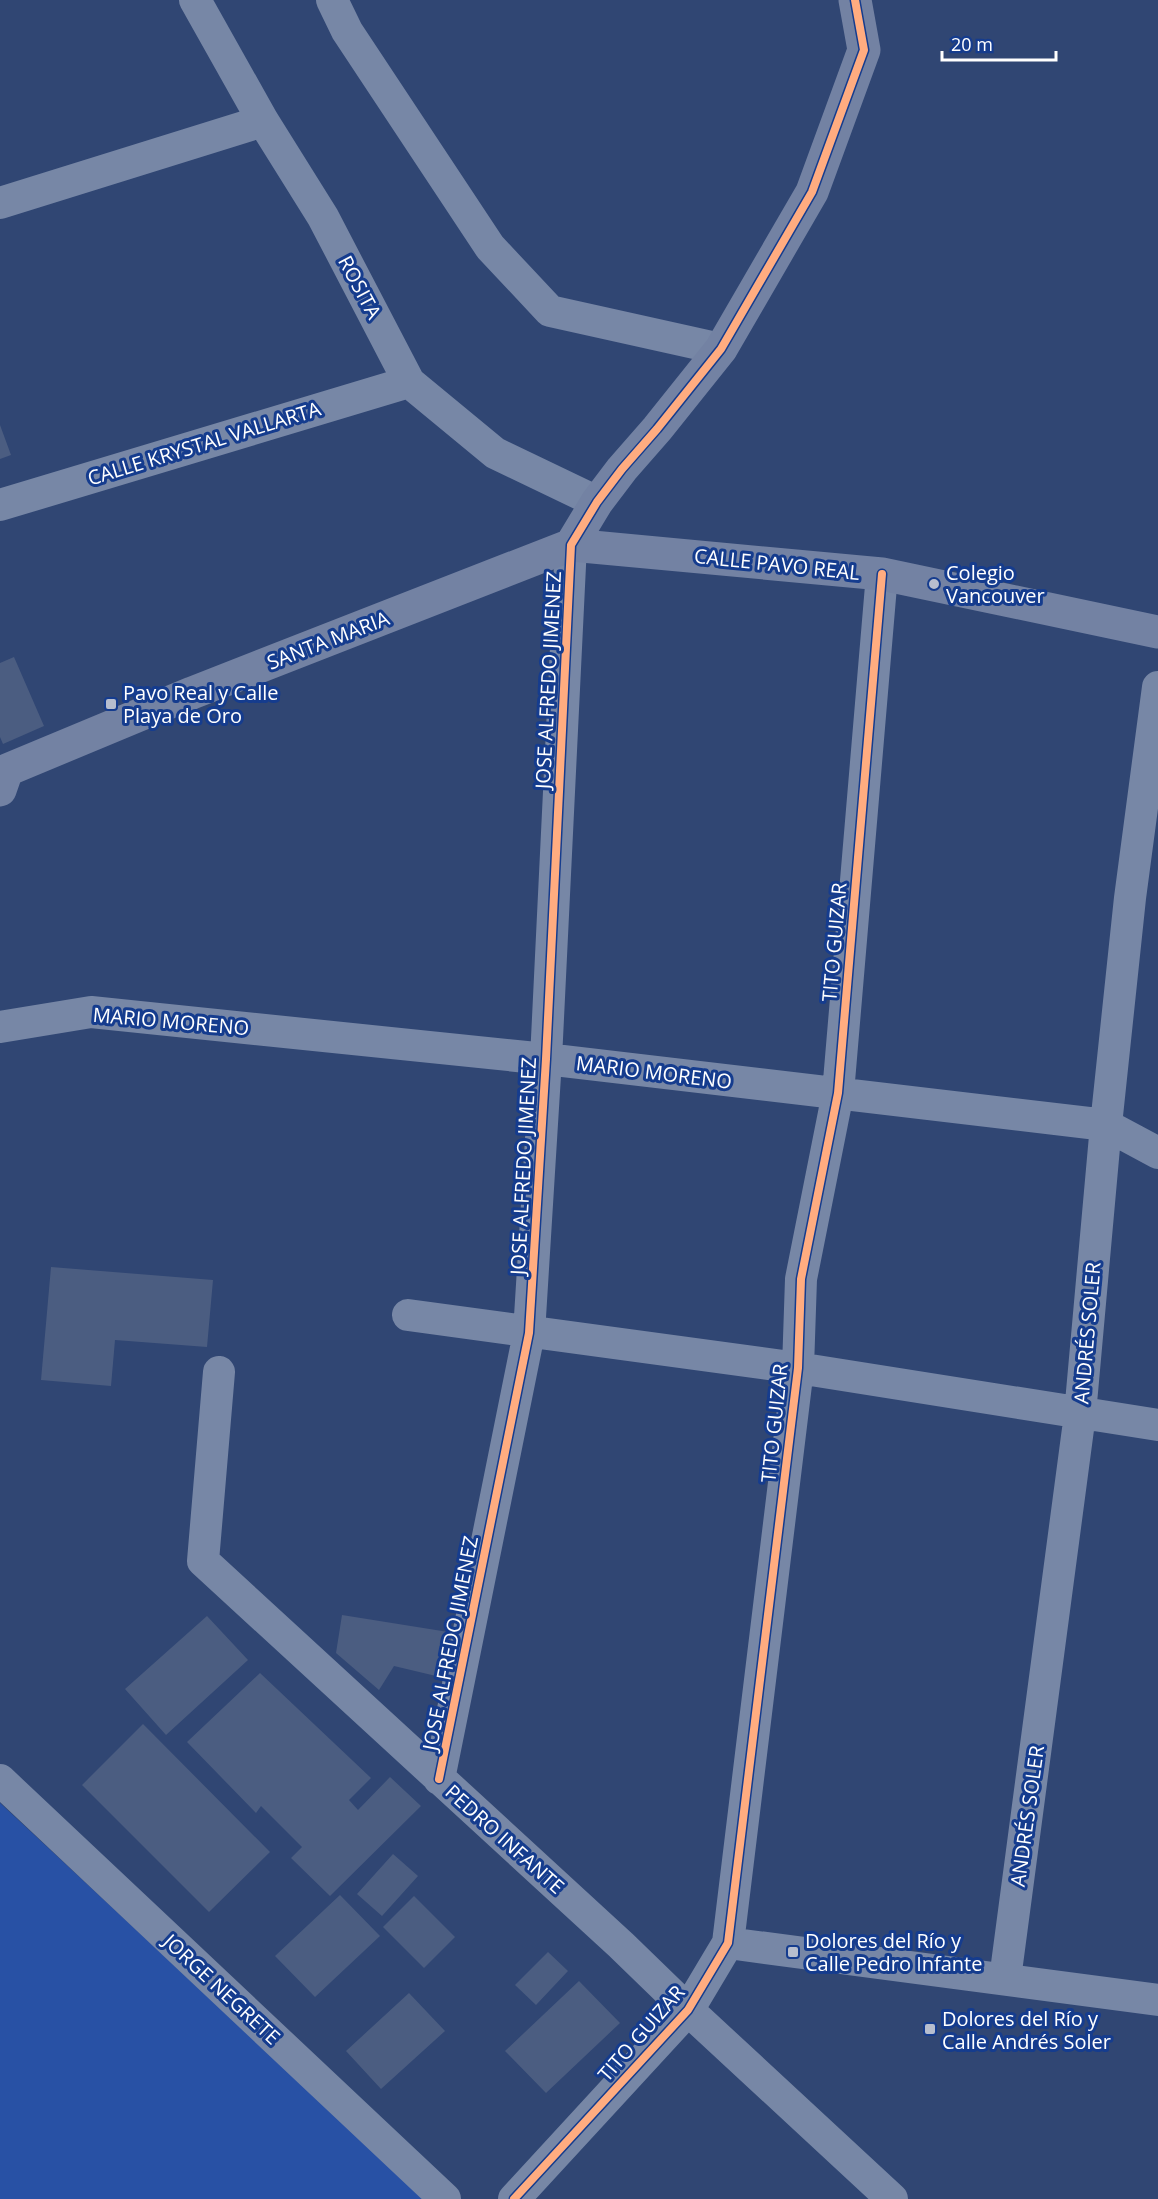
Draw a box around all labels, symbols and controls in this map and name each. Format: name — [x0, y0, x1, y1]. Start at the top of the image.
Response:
scale bar — [942, 24, 1056, 62]
text: 20 m — [951, 32, 993, 56]
street label: ROSITA — [332, 251, 388, 324]
street label: CALLE KRYSTAL VALLARTA — [84, 395, 324, 491]
street label: CALLE PAVO REAL — [693, 542, 861, 586]
place label: Colegio Vancouver — [946, 559, 1045, 609]
street label: JOSE ALFREDO JIMENEZ — [529, 570, 567, 792]
marker: Colegio Vancouver — [927, 577, 941, 591]
street label: SANTA MARIA — [263, 604, 393, 676]
place label: Pavo Real y Calle Playa de Oro — [123, 679, 279, 729]
marker: Pavo Real y Calle Playa de Oro — [104, 697, 118, 711]
street label: TITO GUIZAR — [815, 881, 853, 1003]
street label: MARIO MORENO — [92, 1001, 250, 1041]
street label: MARIO MORENO — [574, 1049, 734, 1095]
street label: JOSE ALFREDO JIMENEZ — [504, 1056, 542, 1278]
street label: ANDRÉS SOLER — [1067, 1260, 1107, 1405]
street label: TITO GUIZAR — [754, 1362, 794, 1484]
street label: JOSE ALFREDO JIMENEZ — [416, 1533, 484, 1755]
street label: ANDRÉS SOLER — [1004, 1743, 1050, 1888]
street label: PEDRO INFANTE — [440, 1778, 570, 1900]
street label: JORGE NEGRETE — [156, 1926, 286, 2050]
place label: Dolores del Río y Calle Pedro Infante — [805, 1927, 982, 1977]
marker: Dolores del Río y Calle Pedro Infante — [786, 1945, 800, 1959]
street label: TITO GUIZAR — [592, 1979, 691, 2087]
place label: Dolores del Río y Calle Andrés Soler — [942, 2005, 1111, 2055]
marker: Dolores del Río y Calle Andrés Soler — [923, 2022, 937, 2036]

